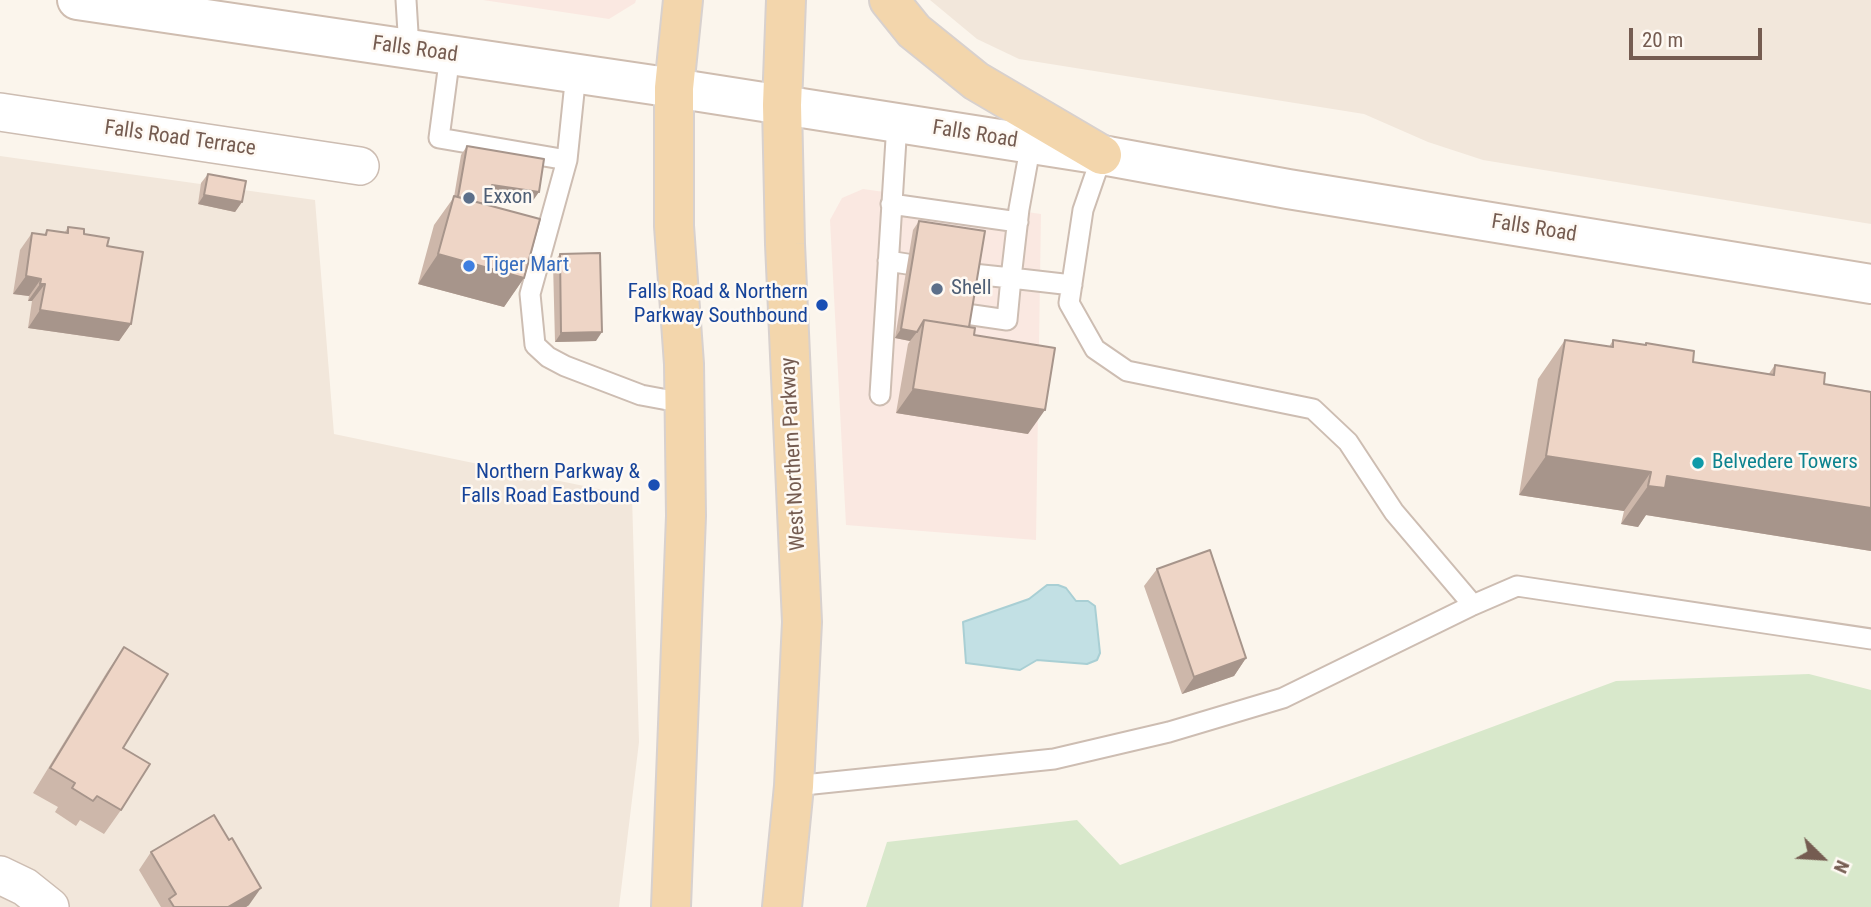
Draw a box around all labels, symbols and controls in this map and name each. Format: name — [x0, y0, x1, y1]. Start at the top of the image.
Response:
scale bar — [1633, 14, 1766, 58]
text: 20 m — [1642, 28, 1683, 52]
street label: Falls Road — [371, 32, 459, 68]
street label: Falls Road Terrace — [103, 116, 257, 162]
street label: Falls Road — [931, 116, 1019, 154]
place label: Exxon — [483, 185, 532, 211]
marker: Exxon — [461, 190, 477, 206]
street label: Falls Road — [1490, 210, 1578, 248]
place label: Tiger Mart — [483, 253, 569, 279]
marker: Tiger Mart — [461, 258, 477, 274]
place label: Shell — [951, 276, 992, 302]
place label: Falls Road & Northern Parkway Southbound — [628, 280, 808, 330]
marker: Shell — [929, 281, 945, 297]
marker: Falls Road & Northern Parkway Southbound — [814, 297, 830, 313]
street label: West Northern Parkway — [776, 357, 812, 551]
place label: Belvedere Towers — [1712, 450, 1858, 476]
marker: Belvedere Towers — [1690, 455, 1706, 471]
place label: Northern Parkway & Falls Road Eastbound — [461, 460, 640, 510]
marker: Northern Parkway & Falls Road Eastbound — [646, 477, 662, 493]
north arrow — [1787, 823, 1857, 893]
text: N — [1829, 857, 1855, 877]

